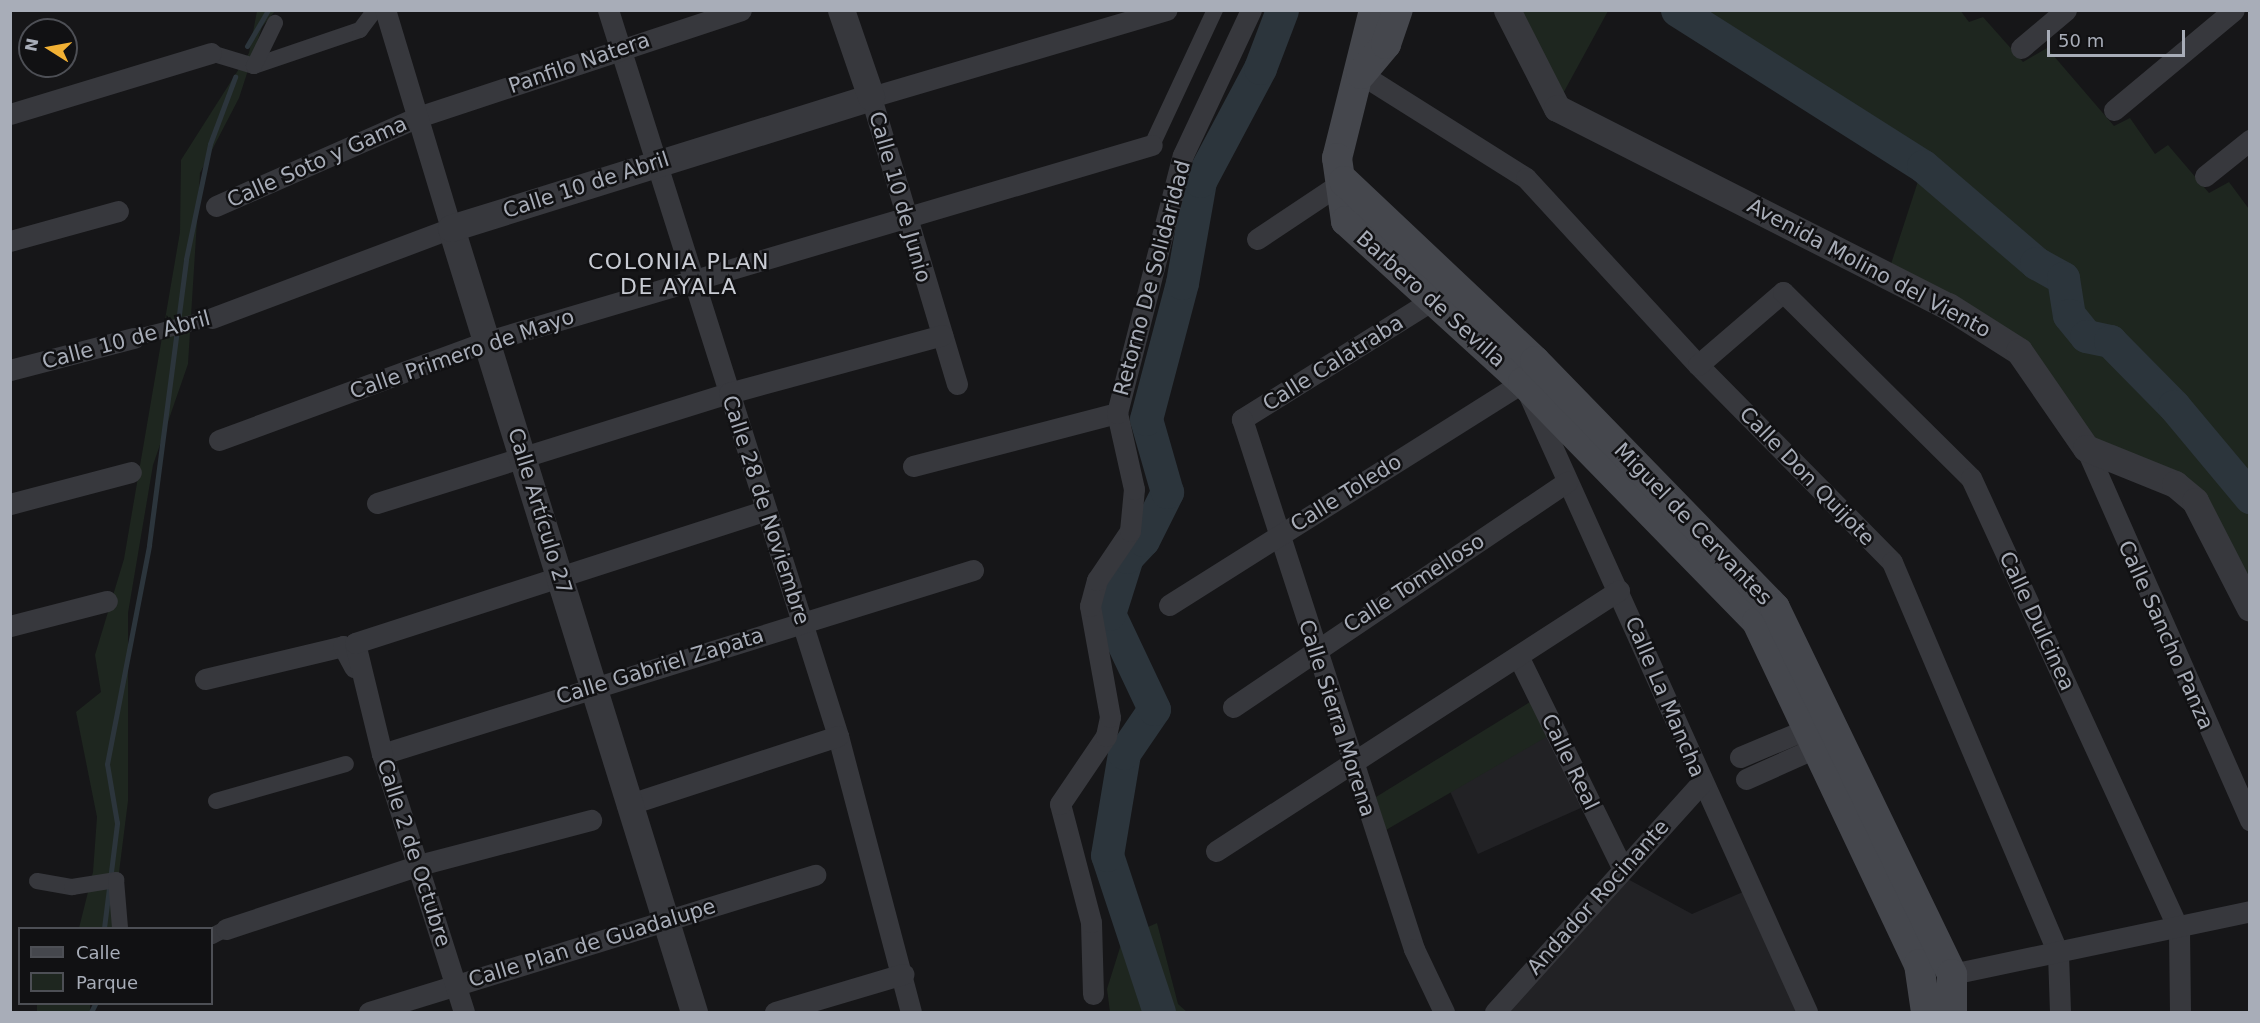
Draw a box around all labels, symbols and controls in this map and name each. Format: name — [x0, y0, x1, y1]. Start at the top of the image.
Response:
north arrow — [18, 18, 78, 78]
scale bar — [2050, 18, 2188, 56]
street label: Panfilo Natera — [505, 27, 653, 99]
text: 50 m — [2058, 30, 2104, 51]
text: N — [21, 36, 42, 53]
street label: Calle 10 de Junio — [864, 109, 936, 285]
street label: Calle Soto y Gama — [223, 111, 411, 213]
street label: Calle 10 de Abril — [500, 146, 672, 224]
street label: Retorno De Solidaridad — [1108, 158, 1196, 398]
street label: Avenida Molino del Viento — [1743, 193, 1995, 343]
street label: Barbero de Sevilla — [1351, 225, 1511, 373]
district label: COLONIA PLAN DE AYALA — [588, 248, 770, 300]
street label: Calle Primero de Mayo — [346, 304, 578, 404]
street label: Calle 10 de Abril — [39, 305, 213, 375]
street label: Calle Calatraba — [1258, 310, 1408, 416]
street label: Calle 28 de Noviembre — [717, 392, 815, 628]
street label: Calle Don Quijote — [1734, 401, 1880, 551]
street label: Calle Artículo 27 — [503, 425, 577, 597]
street label: Miguel de Cervantes — [1609, 438, 1777, 610]
street label: Calle Toledo — [1286, 449, 1406, 537]
street label: Calle Tomelloso — [1339, 528, 1489, 638]
street label: Calle Sancho Panza — [2113, 536, 2219, 734]
street label: Calle Dulcinea — [1994, 547, 2080, 695]
street label: Calle La Mancha — [1620, 613, 1710, 781]
street label: Calle Sierra Morena — [1293, 616, 1381, 820]
street label: Calle Gabriel Zapata — [553, 622, 767, 710]
street label: Calle Real — [1536, 710, 1604, 814]
street label: Calle 2 de Octubre — [372, 756, 456, 950]
street label: Andador Rocinante — [1522, 814, 1674, 980]
street label: Calle Plan de Guadalupe — [465, 893, 719, 993]
legend — [18, 927, 213, 1005]
text: Calle — [76, 942, 121, 963]
text: Parque — [76, 972, 138, 993]

